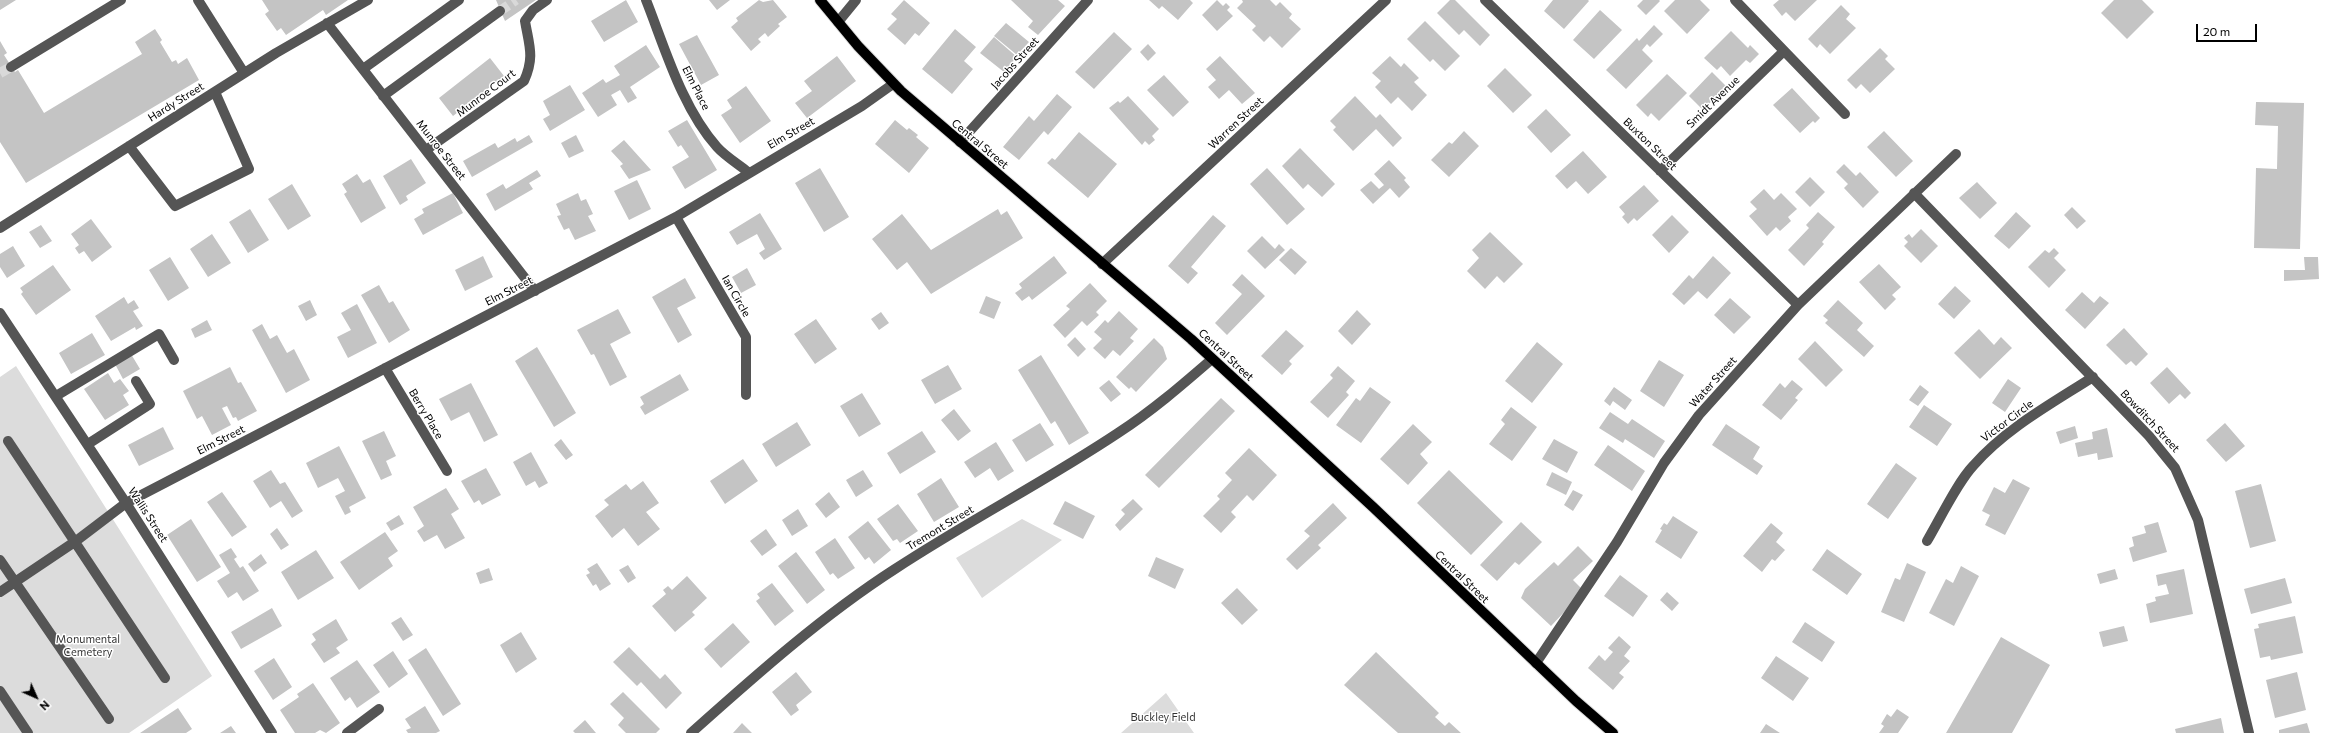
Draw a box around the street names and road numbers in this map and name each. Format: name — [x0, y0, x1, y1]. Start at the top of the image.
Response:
street label: Jacobs Street — [988, 34, 1042, 92]
street label: Elm Place — [679, 64, 713, 112]
street label: Munroe Court — [454, 66, 518, 120]
street label: Smidt Avenue — [1684, 73, 1742, 131]
street label: Hardy Street — [146, 80, 206, 124]
street label: Warren Street — [1206, 94, 1266, 152]
street label: Elm Street — [765, 114, 817, 152]
street label: Buxton Street — [1620, 115, 1680, 173]
street label: Central Street — [949, 116, 1011, 172]
street label: Munroe Street — [413, 117, 469, 183]
street label: Elm Street — [483, 273, 535, 309]
street label: Ian Circle — [719, 273, 753, 319]
street label: Central Street — [1196, 326, 1256, 384]
street label: Water Street — [1687, 354, 1739, 410]
street label: Berry Place — [406, 387, 446, 441]
street label: Bowditch Street — [2118, 387, 2182, 455]
street label: Victor Circle — [1978, 397, 2036, 445]
street label: Elm Street — [195, 422, 247, 458]
street label: Wallis Street — [125, 485, 171, 545]
street label: Tremont Street — [904, 503, 976, 553]
street label: Central Street — [1432, 548, 1492, 606]

